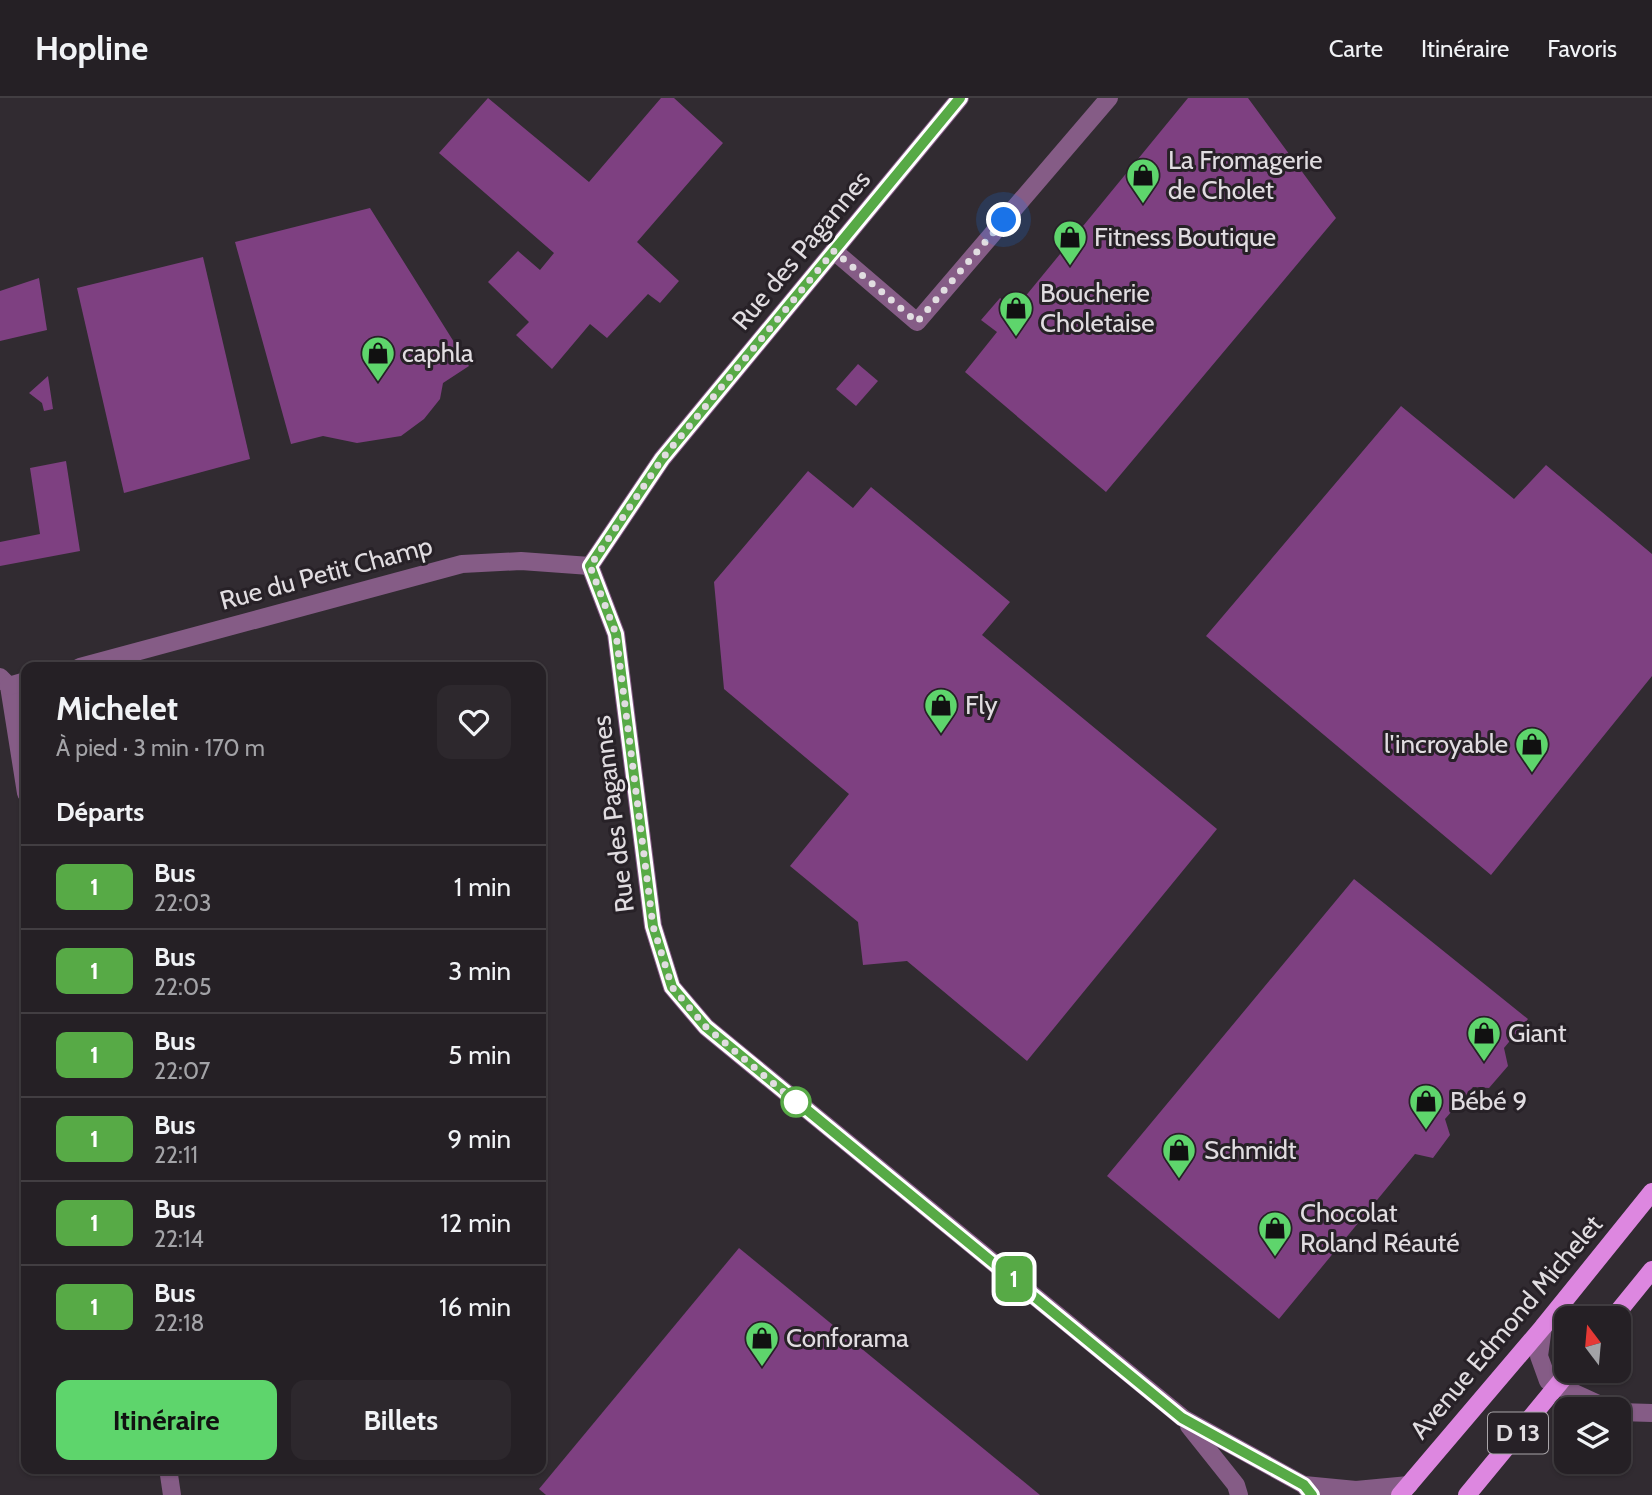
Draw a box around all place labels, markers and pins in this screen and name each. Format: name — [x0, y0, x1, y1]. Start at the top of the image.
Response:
place label: La Fromagerie de Cholet — [1168, 144, 1323, 206]
shop icon: La Fromagerie de Cholet — [1124, 156, 1162, 205]
shop icon: Fitness Boutique — [1051, 218, 1089, 267]
place label: Fitness Boutique — [1094, 221, 1276, 253]
place label: Boucherie Choletaise — [1040, 277, 1155, 339]
shop icon: Boucherie Choletaise — [997, 289, 1035, 338]
shop icon: caphla — [359, 334, 397, 383]
place label: caphla — [402, 337, 474, 369]
shop icon: Fly — [922, 686, 960, 735]
place label: Fly — [965, 689, 998, 721]
shop icon: l'incroyable — [1513, 725, 1551, 774]
place label: l'incroyable — [1384, 728, 1508, 760]
shop icon: Giant — [1465, 1014, 1503, 1063]
place label: Giant — [1508, 1017, 1567, 1049]
shop icon: Bébé 9 — [1407, 1082, 1445, 1131]
place label: Bébé 9 — [1450, 1085, 1527, 1117]
unlabelled marker — [781, 1087, 811, 1117]
shop icon: Schmidt — [1160, 1131, 1198, 1180]
place label: Schmidt — [1204, 1134, 1297, 1166]
place label: Chocolat Roland Réauté — [1300, 1197, 1459, 1259]
shop icon: Chocolat Roland Réauté — [1256, 1209, 1294, 1258]
shop icon: Conforama — [743, 1319, 781, 1368]
place label: Conforama — [786, 1322, 909, 1354]

